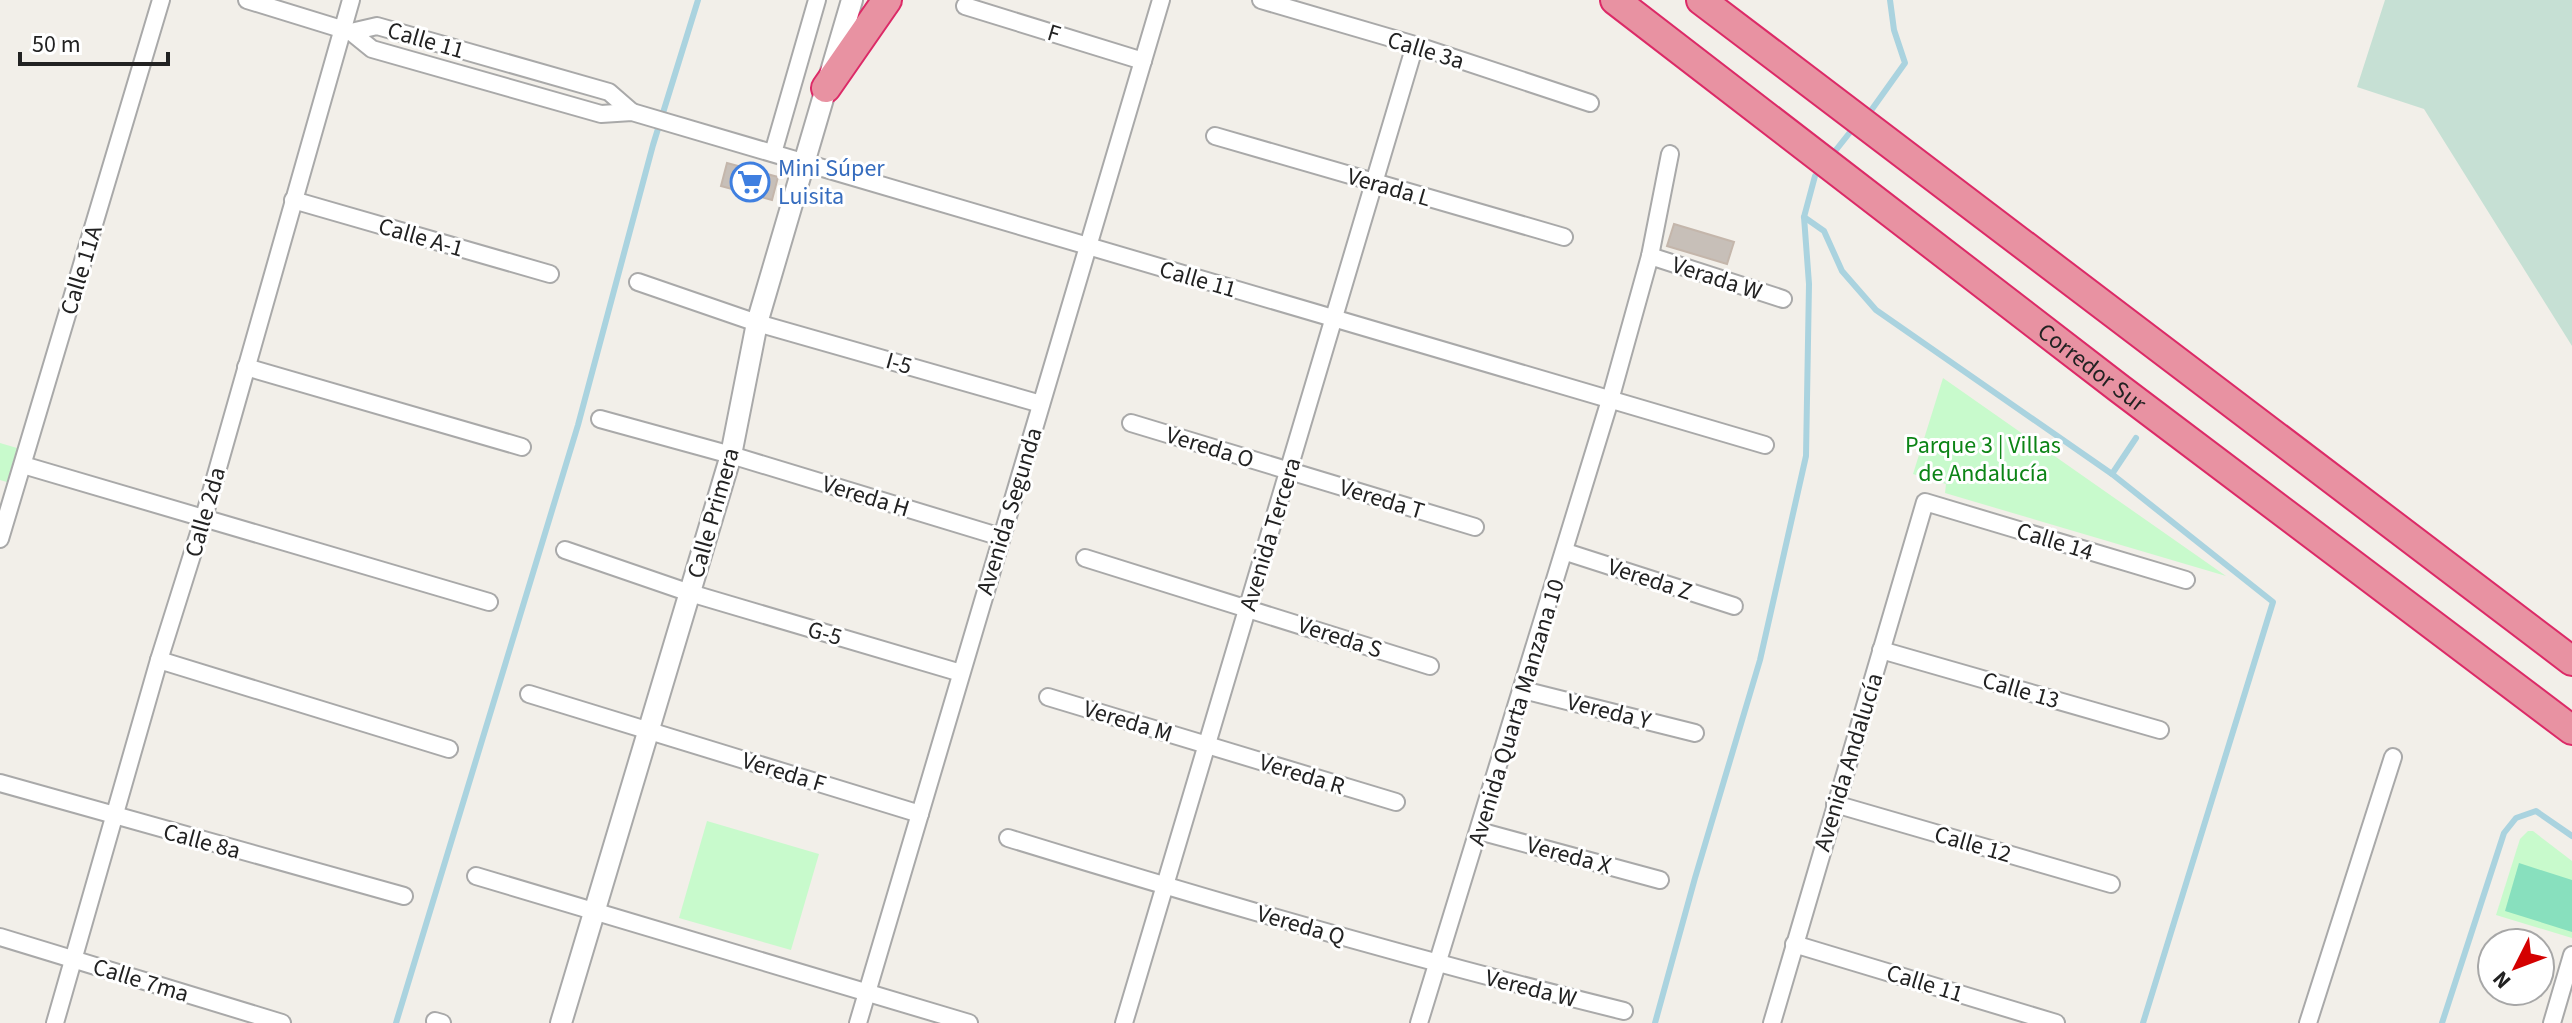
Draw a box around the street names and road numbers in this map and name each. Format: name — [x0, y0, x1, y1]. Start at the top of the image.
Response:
street label: Calle 11 — [383, 13, 468, 68]
street label: F — [1043, 15, 1065, 52]
street label: Calle 3a — [1383, 22, 1469, 79]
street label: Verada L — [1343, 159, 1435, 216]
street label: Calle A-1 — [374, 209, 468, 266]
street label: Calle 11A — [51, 221, 112, 319]
street label: Verada W — [1667, 247, 1767, 310]
street label: Calle 11 — [1155, 252, 1240, 307]
street label: Corredor Sur — [2030, 315, 2154, 421]
street label: I-5 — [882, 343, 916, 384]
street label: Vereda O — [1162, 418, 1258, 477]
street label: Avenida Segunda — [967, 423, 1052, 599]
street label: Calle Primera — [678, 444, 749, 582]
street label: Avenida Tercera — [1231, 453, 1310, 615]
street label: Calle 2da — [176, 463, 235, 561]
street label: Vereda H — [818, 467, 914, 526]
street label: Vereda T — [1335, 470, 1429, 529]
street label: Calle 14 — [2012, 513, 2098, 570]
street label: Vereda Z — [1603, 549, 1697, 610]
street label: Avenida Quarta Manzana 10 — [1459, 574, 1574, 850]
street label: Vereda S — [1293, 607, 1387, 668]
street label: G-5 — [804, 612, 846, 655]
street label: Calle 13 — [1978, 663, 2063, 718]
street label: Avenida Andalucía — [1805, 669, 1892, 856]
street label: Vereda Y — [1563, 684, 1655, 739]
street label: Vereda M — [1079, 691, 1177, 752]
street label: Vereda F — [738, 743, 830, 802]
street label: Vereda R — [1255, 745, 1349, 804]
street label: Calle 8a — [159, 814, 244, 869]
street label: Calle 12 — [1930, 817, 2015, 872]
street label: Vereda X — [1523, 827, 1615, 884]
street label: Vereda Q — [1253, 896, 1349, 955]
street label: Calle 7ma — [89, 949, 193, 1012]
street label: Calle 11 — [1882, 955, 1968, 1012]
street label: Vereda W — [1482, 960, 1580, 1017]

